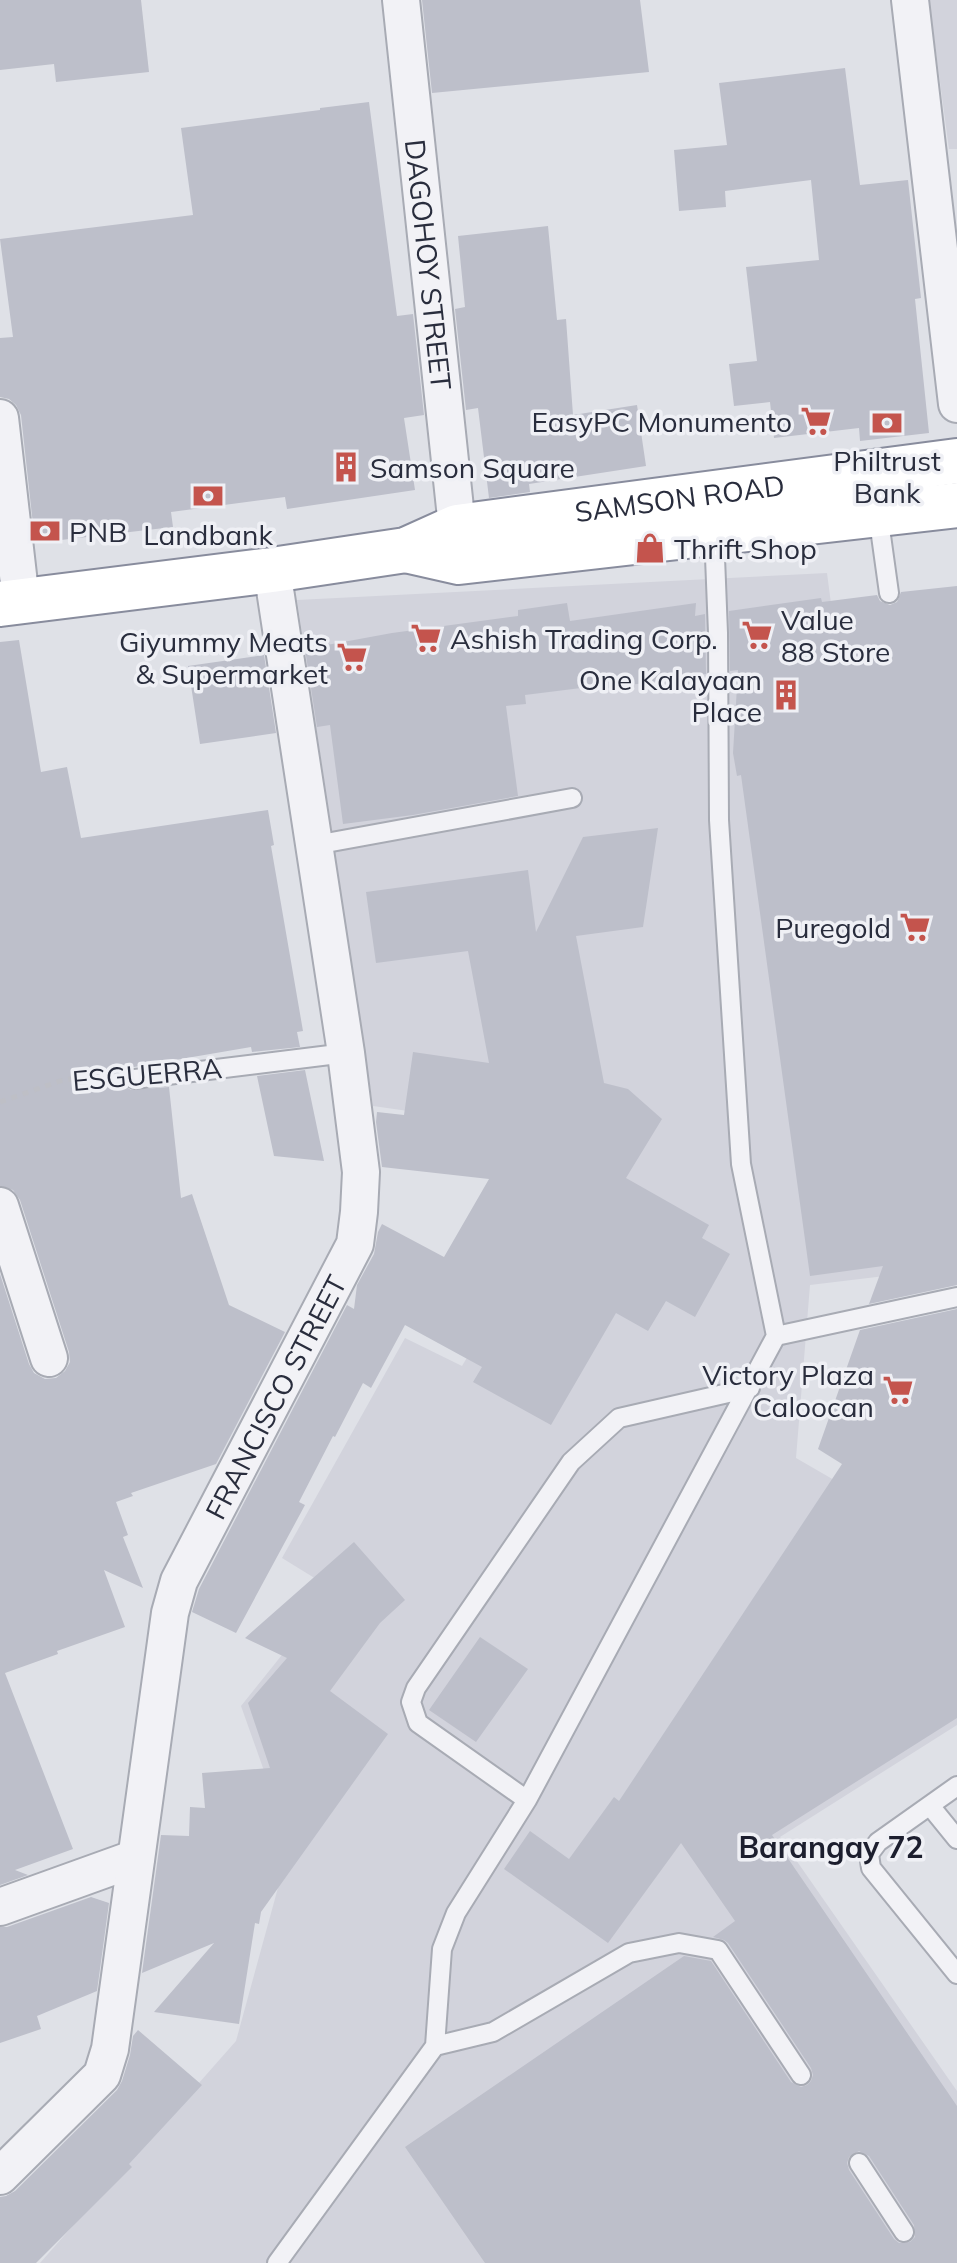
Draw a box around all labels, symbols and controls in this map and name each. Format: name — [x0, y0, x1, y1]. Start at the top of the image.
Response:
street label: DAGOHOY STREET — [398, 137, 460, 392]
place label: EasyPC Monumento — [532, 404, 792, 439]
supermarket icon: EasyPC Monumento — [799, 404, 833, 438]
bank icon: Philtrust Bank — [870, 406, 904, 440]
place label: Philtrust Bank — [833, 443, 941, 510]
building icon: Samson Square — [329, 450, 363, 484]
place label: Samson Square — [370, 450, 575, 485]
street label: SAMSON ROAD — [572, 466, 787, 529]
bank icon: Landbank — [191, 479, 225, 513]
bank icon: PNB — [28, 514, 62, 548]
place label: PNB — [69, 514, 127, 549]
place label: Landbank — [143, 517, 273, 552]
shop icon: Thrift Shop — [633, 531, 667, 565]
place label: Thrift Shop — [674, 531, 817, 566]
place label: Value 88 Store — [781, 602, 890, 669]
supermarket icon: Value 88 Store — [740, 618, 774, 652]
supermarket icon: Ashish Trading Corp. — [409, 621, 443, 655]
place label: Ashish Trading Corp. — [450, 621, 718, 656]
place label: Giyummy Meats & Supermarket — [119, 624, 328, 691]
supermarket icon: Giyummy Meats & Supermarket — [335, 640, 369, 674]
place label: One Kalayaan Place — [579, 662, 762, 729]
building icon: One Kalayaan Place — [769, 678, 803, 712]
place label: Puregold — [775, 910, 891, 945]
supermarket icon: Puregold — [898, 910, 932, 944]
street label: ESGUERRA — [71, 1050, 224, 1098]
street label: FRANCISCO STREET — [197, 1269, 353, 1525]
place label: Victory Plaza Caloocan — [702, 1357, 874, 1424]
supermarket icon: Victory Plaza Caloocan — [881, 1373, 915, 1407]
district label: Barangay 72 — [738, 1828, 924, 1866]

